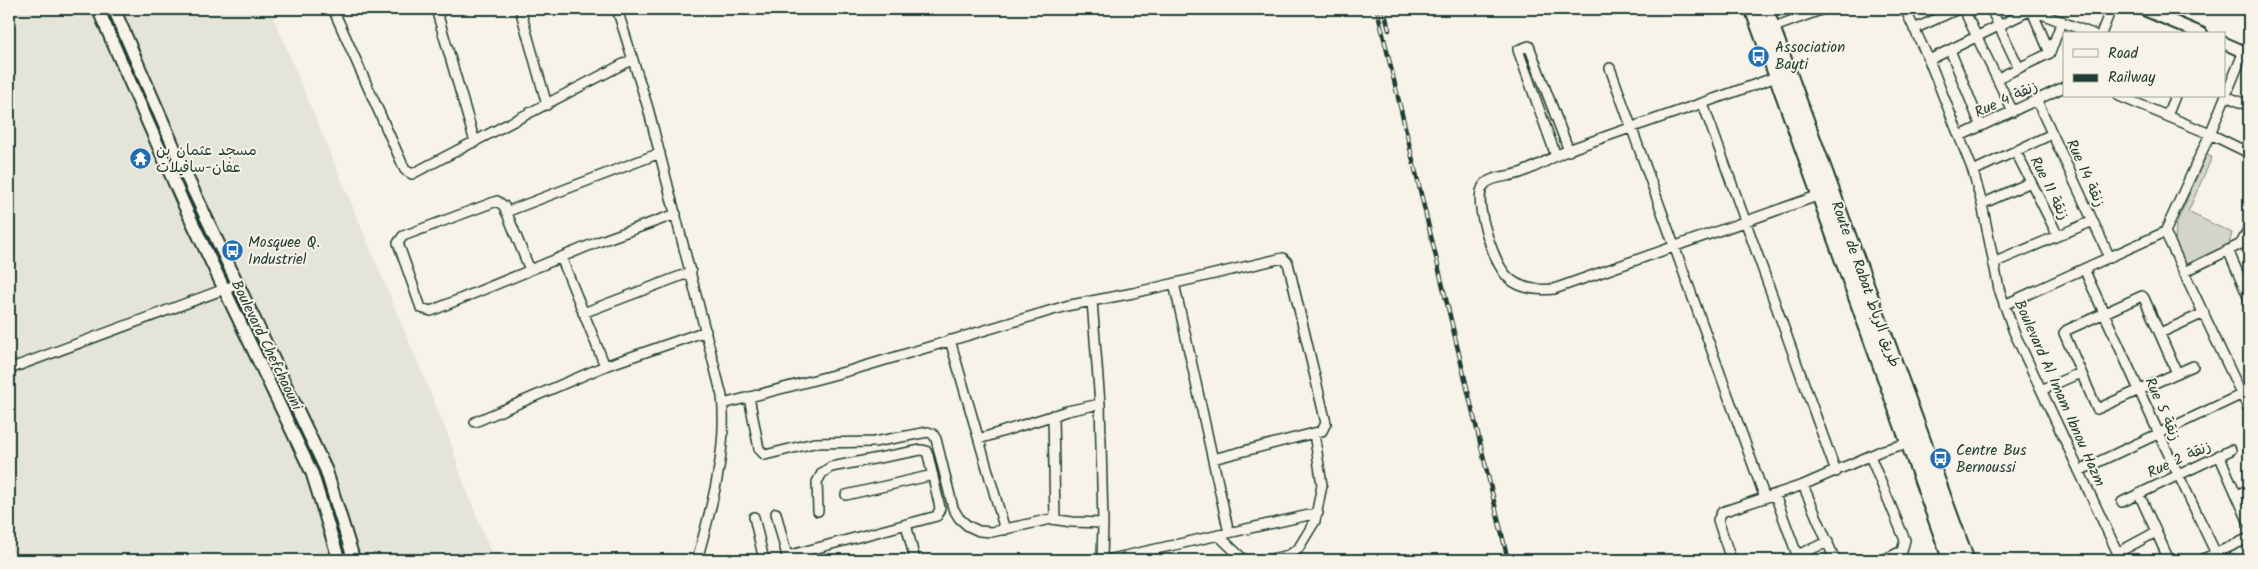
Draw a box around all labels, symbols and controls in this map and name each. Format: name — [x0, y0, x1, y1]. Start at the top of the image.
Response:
legend — [2063, 32, 2226, 98]
place label: Association Bayti — [1775, 36, 1845, 77]
text: Road — [2108, 42, 2139, 66]
bus stop icon: Association Bayti — [1747, 44, 1771, 68]
text: Railway — [2108, 66, 2156, 90]
street label: Rue 4 زنقة — [1971, 75, 2042, 125]
street label: Rue 14 زنقة — [2059, 136, 2111, 211]
place label: مسجد عثمان بن عفان-سافيلات — [156, 139, 257, 180]
temple icon: مسجد عثمان بن عفان-سافيلات — [128, 147, 152, 171]
street label: Rue 11 زنقة — [2023, 152, 2075, 225]
street label: Route de Rabat طريق الرباط — [1824, 198, 1906, 371]
place label: Mosquee Q. Industriel — [248, 231, 320, 272]
bus stop icon: Mosquee Q. Industriel — [220, 239, 244, 263]
street label: Boulevard Chefchaouni — [224, 276, 309, 416]
street label: Boulevard Al Imam Ibnou Hazm — [2007, 296, 2111, 491]
street label: Rue 5 زنقة — [2137, 374, 2187, 445]
street label: Rue 2 زنقة — [2144, 435, 2215, 485]
place label: Centre Bus Bernoussi — [1956, 439, 2027, 480]
bus stop icon: Centre Bus Bernoussi — [1928, 447, 1952, 471]

